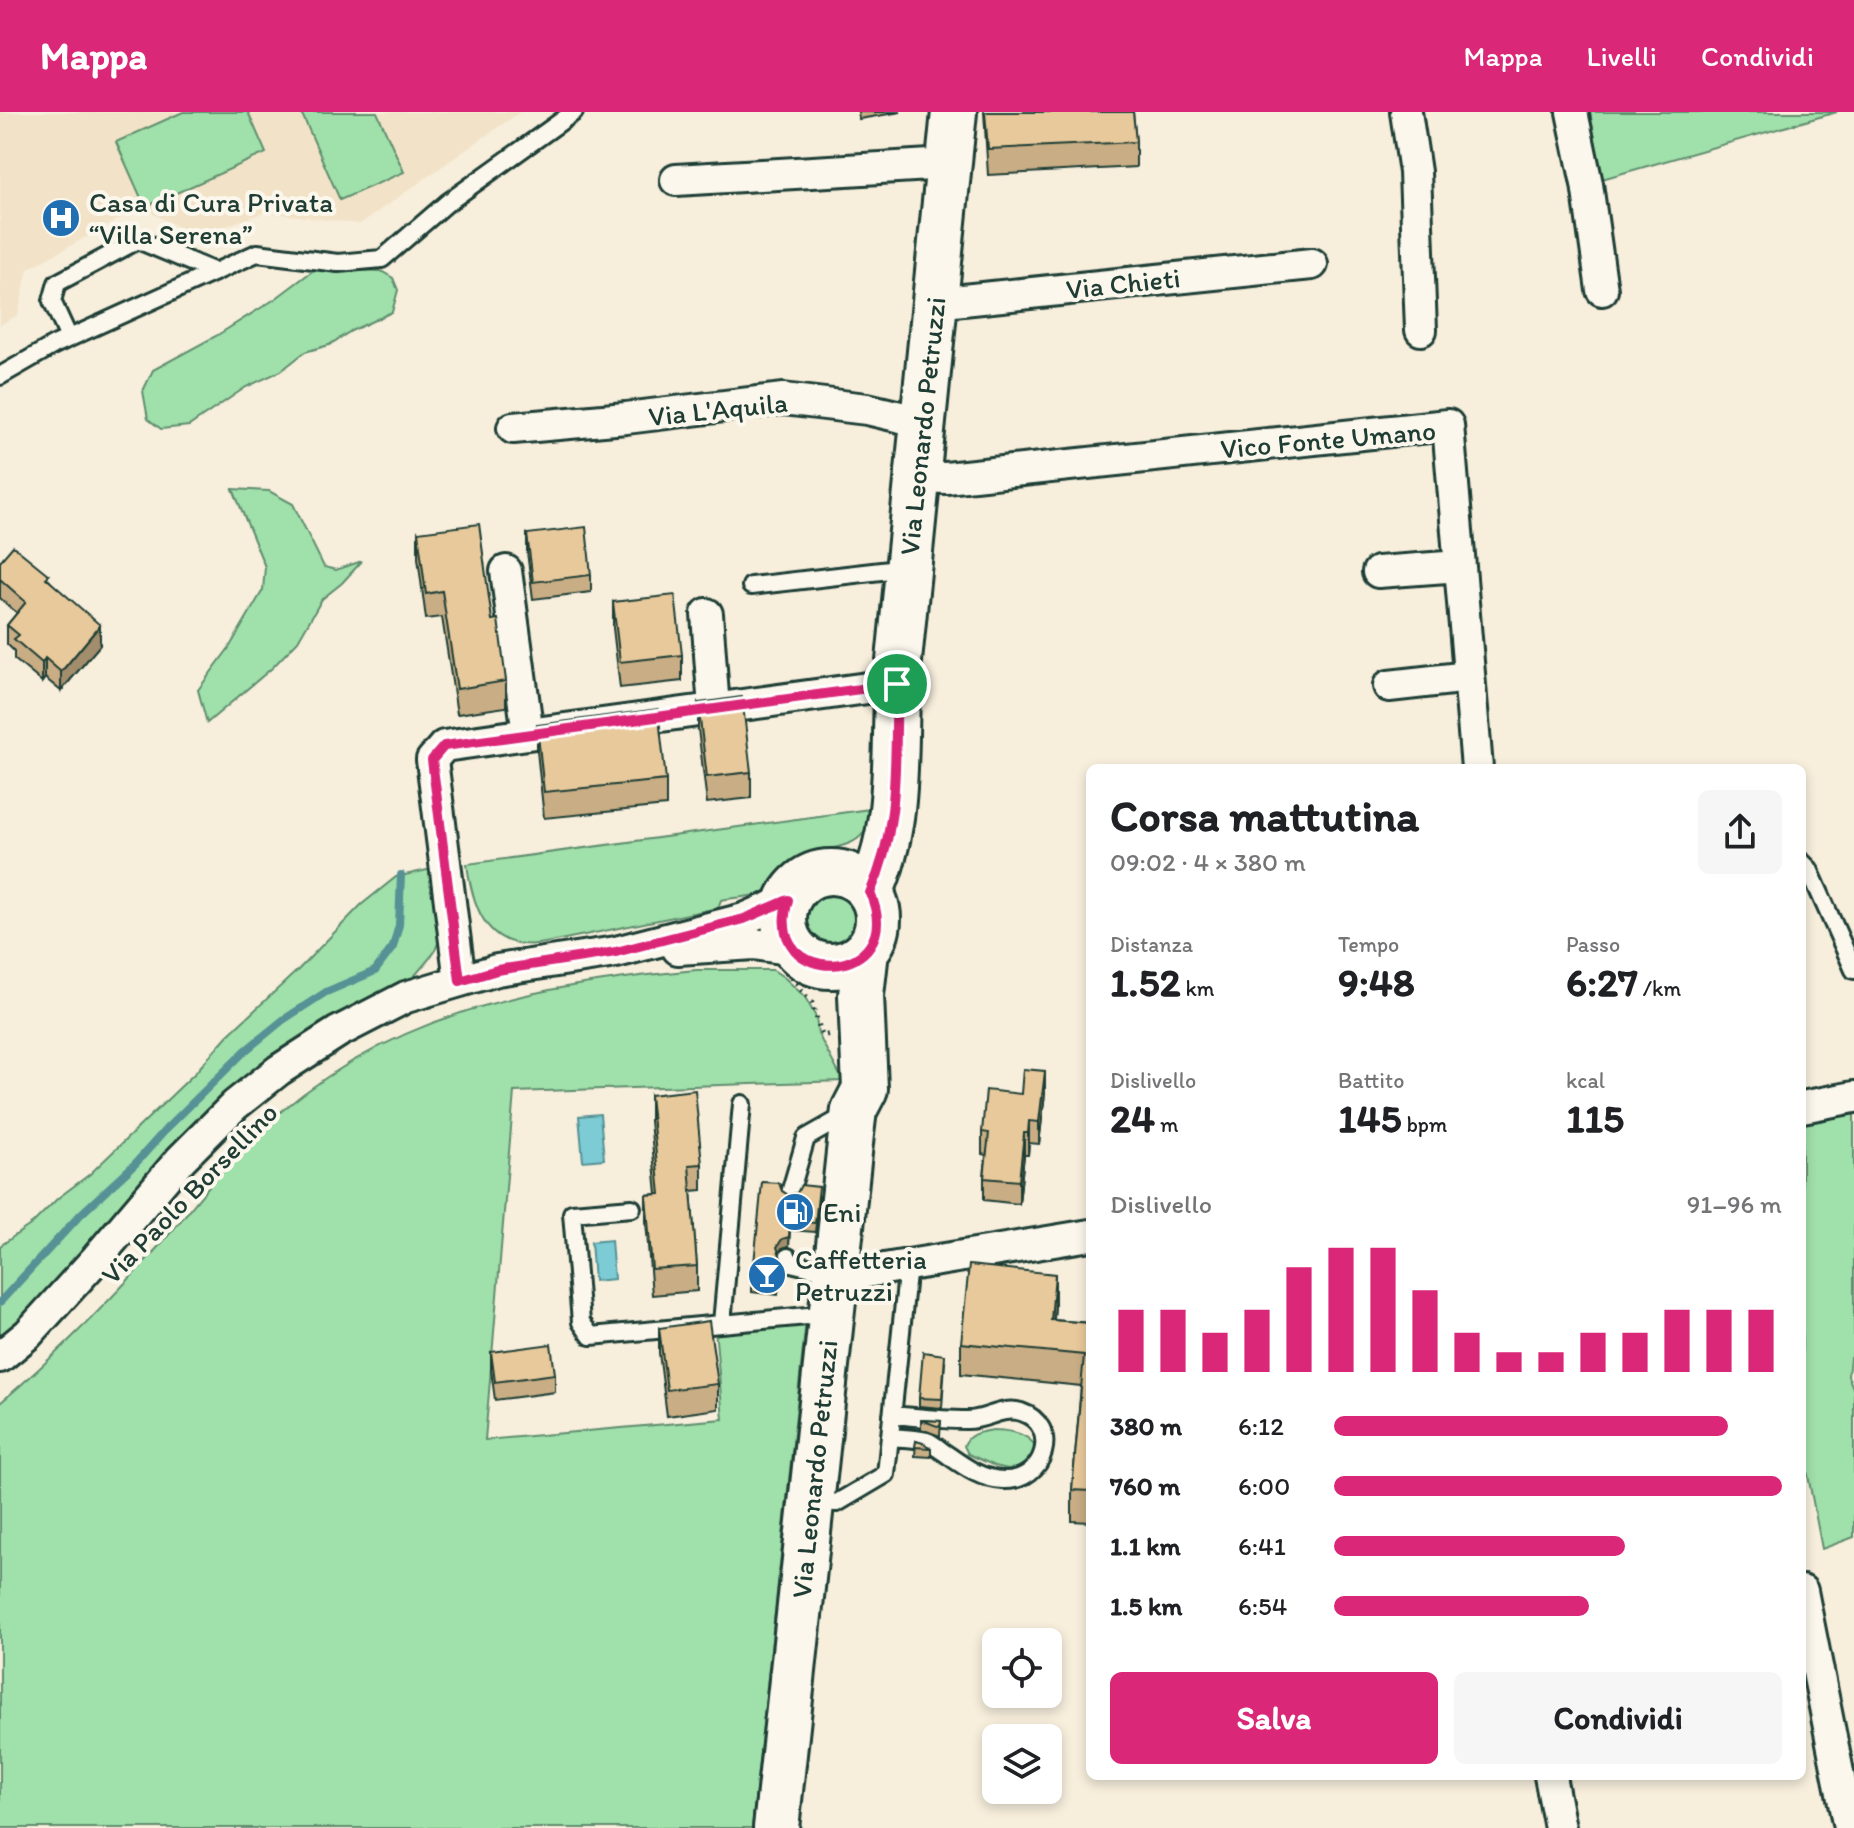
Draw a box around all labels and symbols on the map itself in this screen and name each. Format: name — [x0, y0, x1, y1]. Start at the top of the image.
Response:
place label: Casa di Cura Privata “Villa Serena” — [89, 185, 333, 251]
hospital icon: Casa di Cura Privata “Villa Serena” — [40, 197, 82, 239]
street label: Via Chieti — [1064, 260, 1182, 306]
street label: Via Leonardo Petruzzi — [892, 295, 952, 557]
street label: Via L'Aquila — [647, 385, 790, 433]
street label: Vico Fonte Umano — [1219, 413, 1437, 465]
pin — [863, 650, 931, 718]
street label: Via Paolo Borsellino — [94, 1095, 284, 1291]
fuel station icon: Eni — [774, 1191, 816, 1233]
place label: Eni — [823, 1195, 861, 1229]
place label: Caffetteria Petruzzi — [795, 1242, 927, 1308]
bar icon: Caffetteria Petruzzi — [746, 1254, 788, 1296]
street label: Via Leonardo Petruzzi — [784, 1338, 844, 1600]

